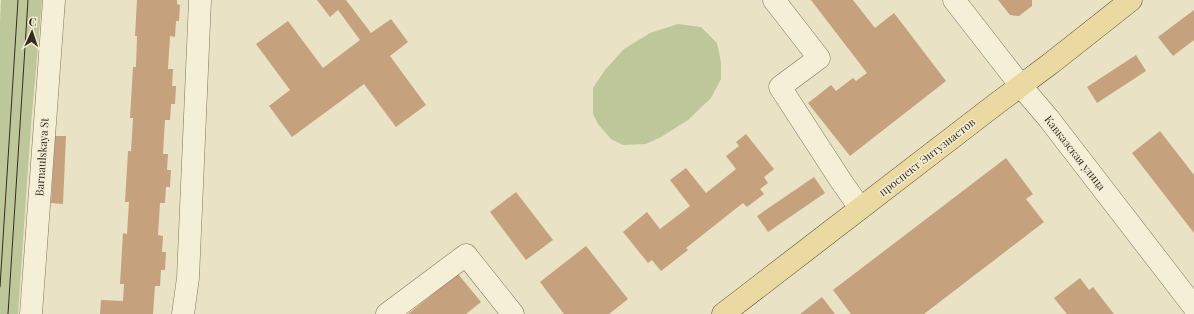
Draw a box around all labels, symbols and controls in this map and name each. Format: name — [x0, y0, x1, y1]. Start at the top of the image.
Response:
north arrow — [12, 12, 52, 52]
text: С — [28, 14, 37, 29]
street label: Кавказская улица — [1041, 112, 1110, 194]
street label: проспект Энтузиастов — [875, 114, 978, 199]
street label: Barnaulskaya St — [31, 117, 52, 197]

